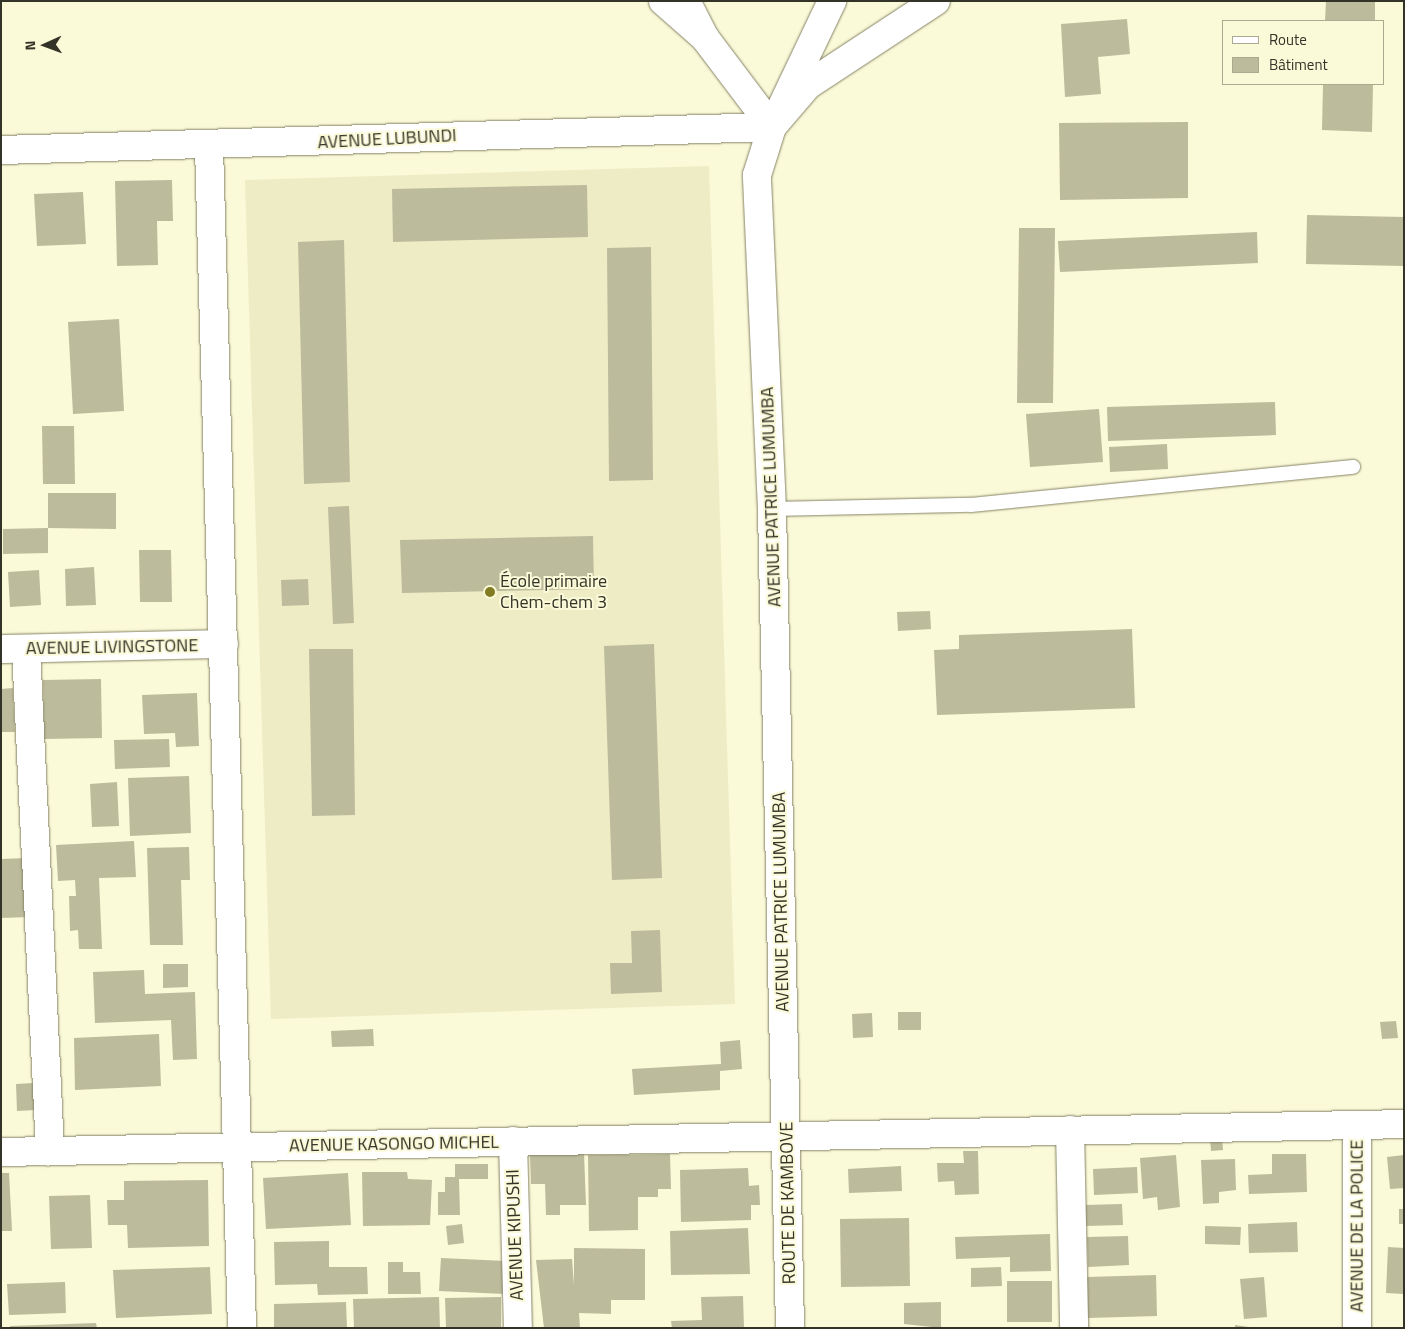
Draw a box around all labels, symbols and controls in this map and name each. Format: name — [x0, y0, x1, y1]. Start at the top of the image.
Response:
north arrow — [20, 20, 70, 70]
legend — [1222, 20, 1385, 85]
text: Route — [1269, 28, 1307, 51]
text: N — [19, 40, 40, 51]
text: Bâtiment — [1269, 53, 1328, 76]
street label: AVENUE LUBUNDI — [317, 125, 457, 153]
street label: AVENUE PATRICE LUMUMBA — [756, 386, 786, 608]
place label: École primaire Chem-chem 3 — [500, 571, 607, 614]
marker: École primaire Chem-chem 3 — [484, 586, 496, 598]
street label: AVENUE LIVINGSTONE — [26, 635, 198, 659]
street label: AVENUE PATRICE LUMUMBA — [768, 792, 794, 1012]
street label: ROUTE DE KAMBOVE — [776, 1121, 800, 1285]
street label: AVENUE KASONGO MICHEL — [289, 1131, 499, 1157]
street label: AVENUE DE LA POLICE — [1346, 1140, 1368, 1312]
street label: AVENUE KIPUSHI — [502, 1169, 528, 1301]

